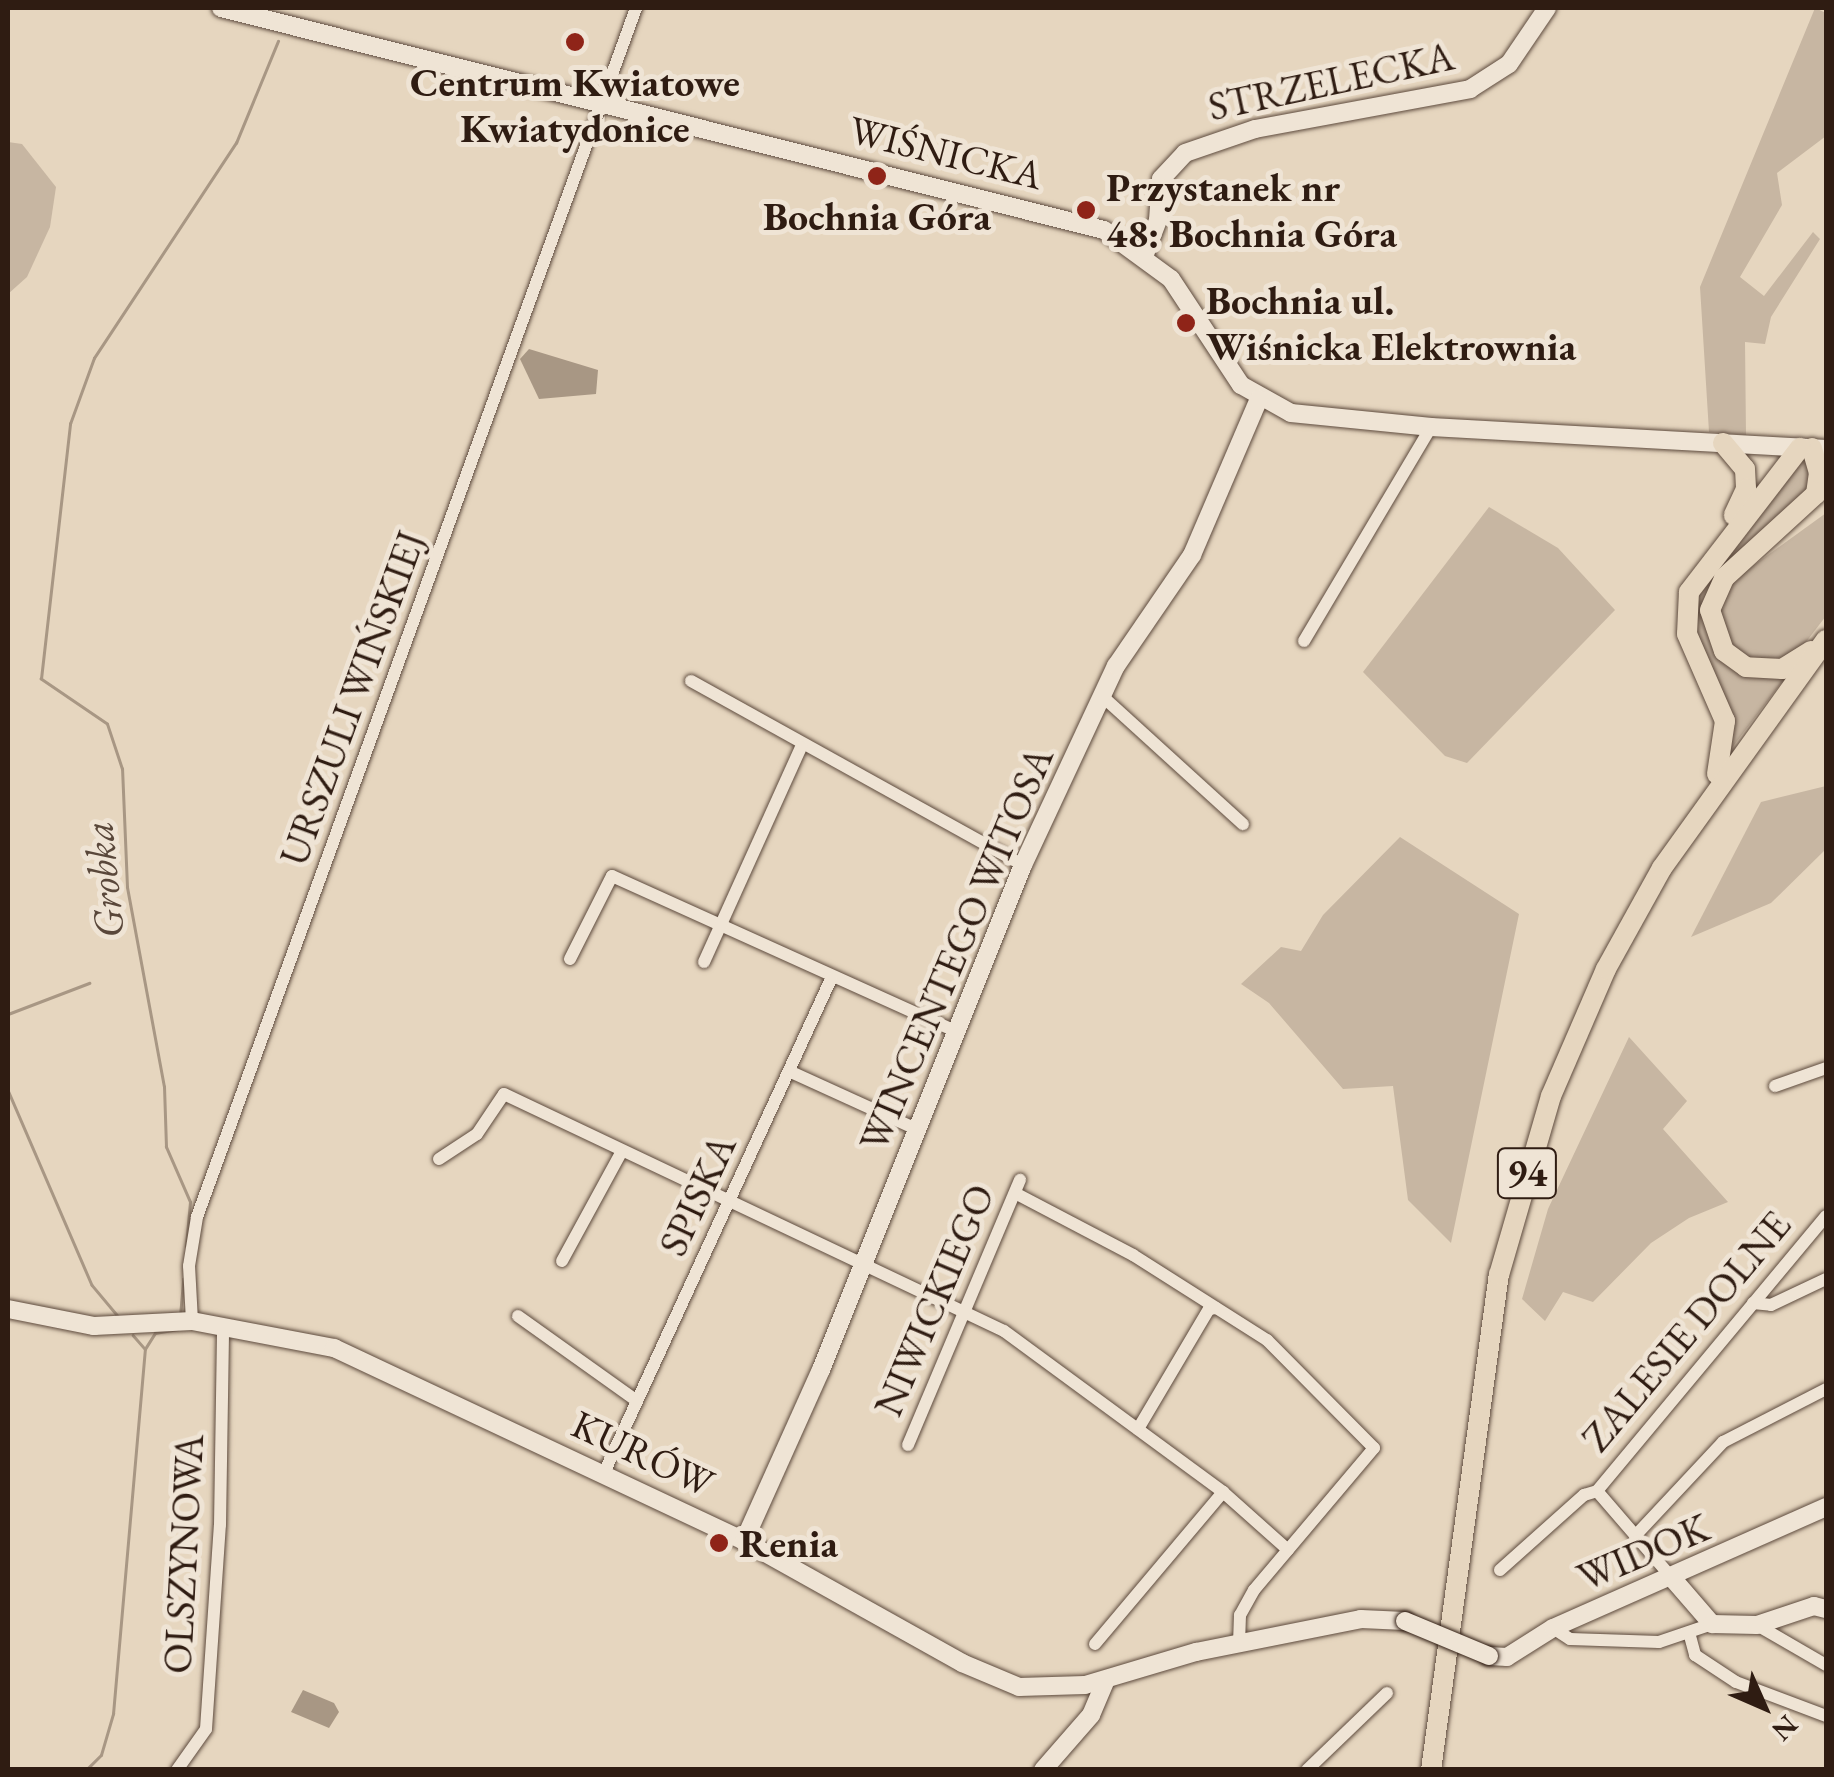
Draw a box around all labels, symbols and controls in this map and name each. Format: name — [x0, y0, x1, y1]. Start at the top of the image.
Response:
marker: Centrum Kwiatowe Kwiatydonice — [564, 31, 586, 53]
street label: STRZELECKA — [1204, 32, 1458, 130]
place label: Centrum Kwiatowe Kwiatydonice — [410, 58, 740, 152]
street label: WIŚNICKA — [844, 105, 1048, 199]
place label: Przystanek nr 48: Bochnia Góra — [1106, 163, 1397, 257]
marker: Bochnia Góra — [866, 165, 888, 187]
place label: Bochnia Góra — [763, 192, 991, 240]
marker: Przystanek nr 48: Bochnia Góra — [1075, 199, 1097, 221]
place label: Bochnia ul. Wiśnicka Elektrownia — [1206, 276, 1576, 370]
marker: Bochnia ul. Wiśnicka Elektrownia — [1175, 312, 1197, 334]
street label: URSZULI WIŃSKIEJ — [269, 524, 435, 872]
street label: WINCENTEGO WITOSA — [849, 740, 1063, 1158]
water label: Grobka — [73, 819, 135, 941]
street label: SPISKA — [648, 1127, 746, 1263]
road number: 94 — [1494, 1140, 1560, 1206]
street label: NIWICKIEGO — [864, 1177, 1004, 1423]
street label: ZALESIE DOLNE — [1572, 1201, 1800, 1461]
street label: KURÓW — [564, 1399, 722, 1507]
street label: OLSZYNOWA — [153, 1433, 213, 1675]
street label: WIDOK — [1570, 1503, 1716, 1601]
place label: Renia — [739, 1519, 838, 1567]
marker: Renia — [708, 1532, 730, 1554]
north arrow — [1714, 1657, 1814, 1757]
text: N — [1764, 1707, 1806, 1749]

